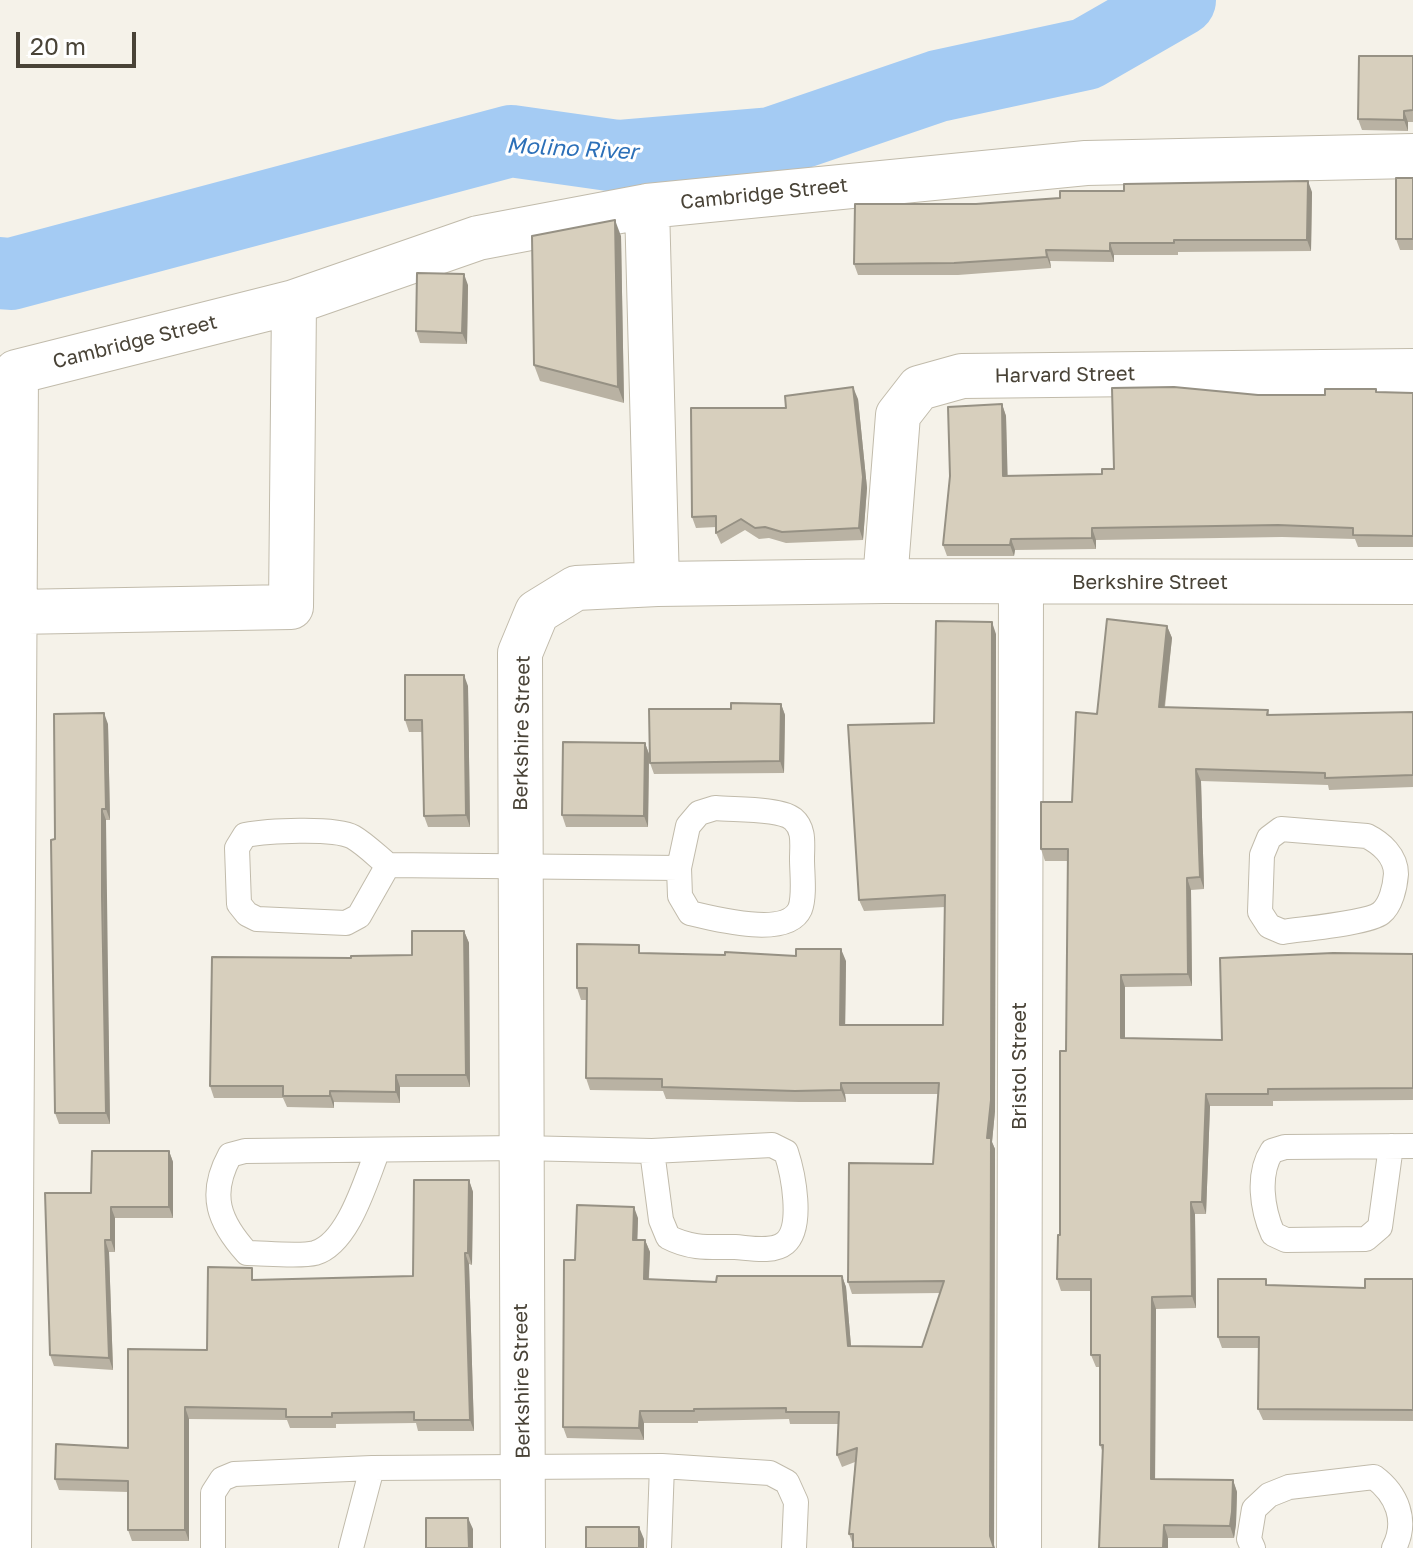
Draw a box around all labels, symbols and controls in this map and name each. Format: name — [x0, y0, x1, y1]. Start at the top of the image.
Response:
scale bar — [20, 16, 140, 66]
text: 20 m — [30, 31, 86, 60]
water label: Molino River — [506, 132, 638, 166]
street label: Cambridge Street — [679, 173, 849, 215]
street label: Cambridge Street — [50, 310, 220, 374]
street label: Harvard Street — [994, 362, 1136, 388]
street label: Berkshire Street — [1072, 571, 1228, 595]
street label: Berkshire Street — [509, 655, 535, 811]
street label: Bristol Street — [1008, 1002, 1032, 1130]
street label: Berkshire Street — [509, 1303, 535, 1459]

